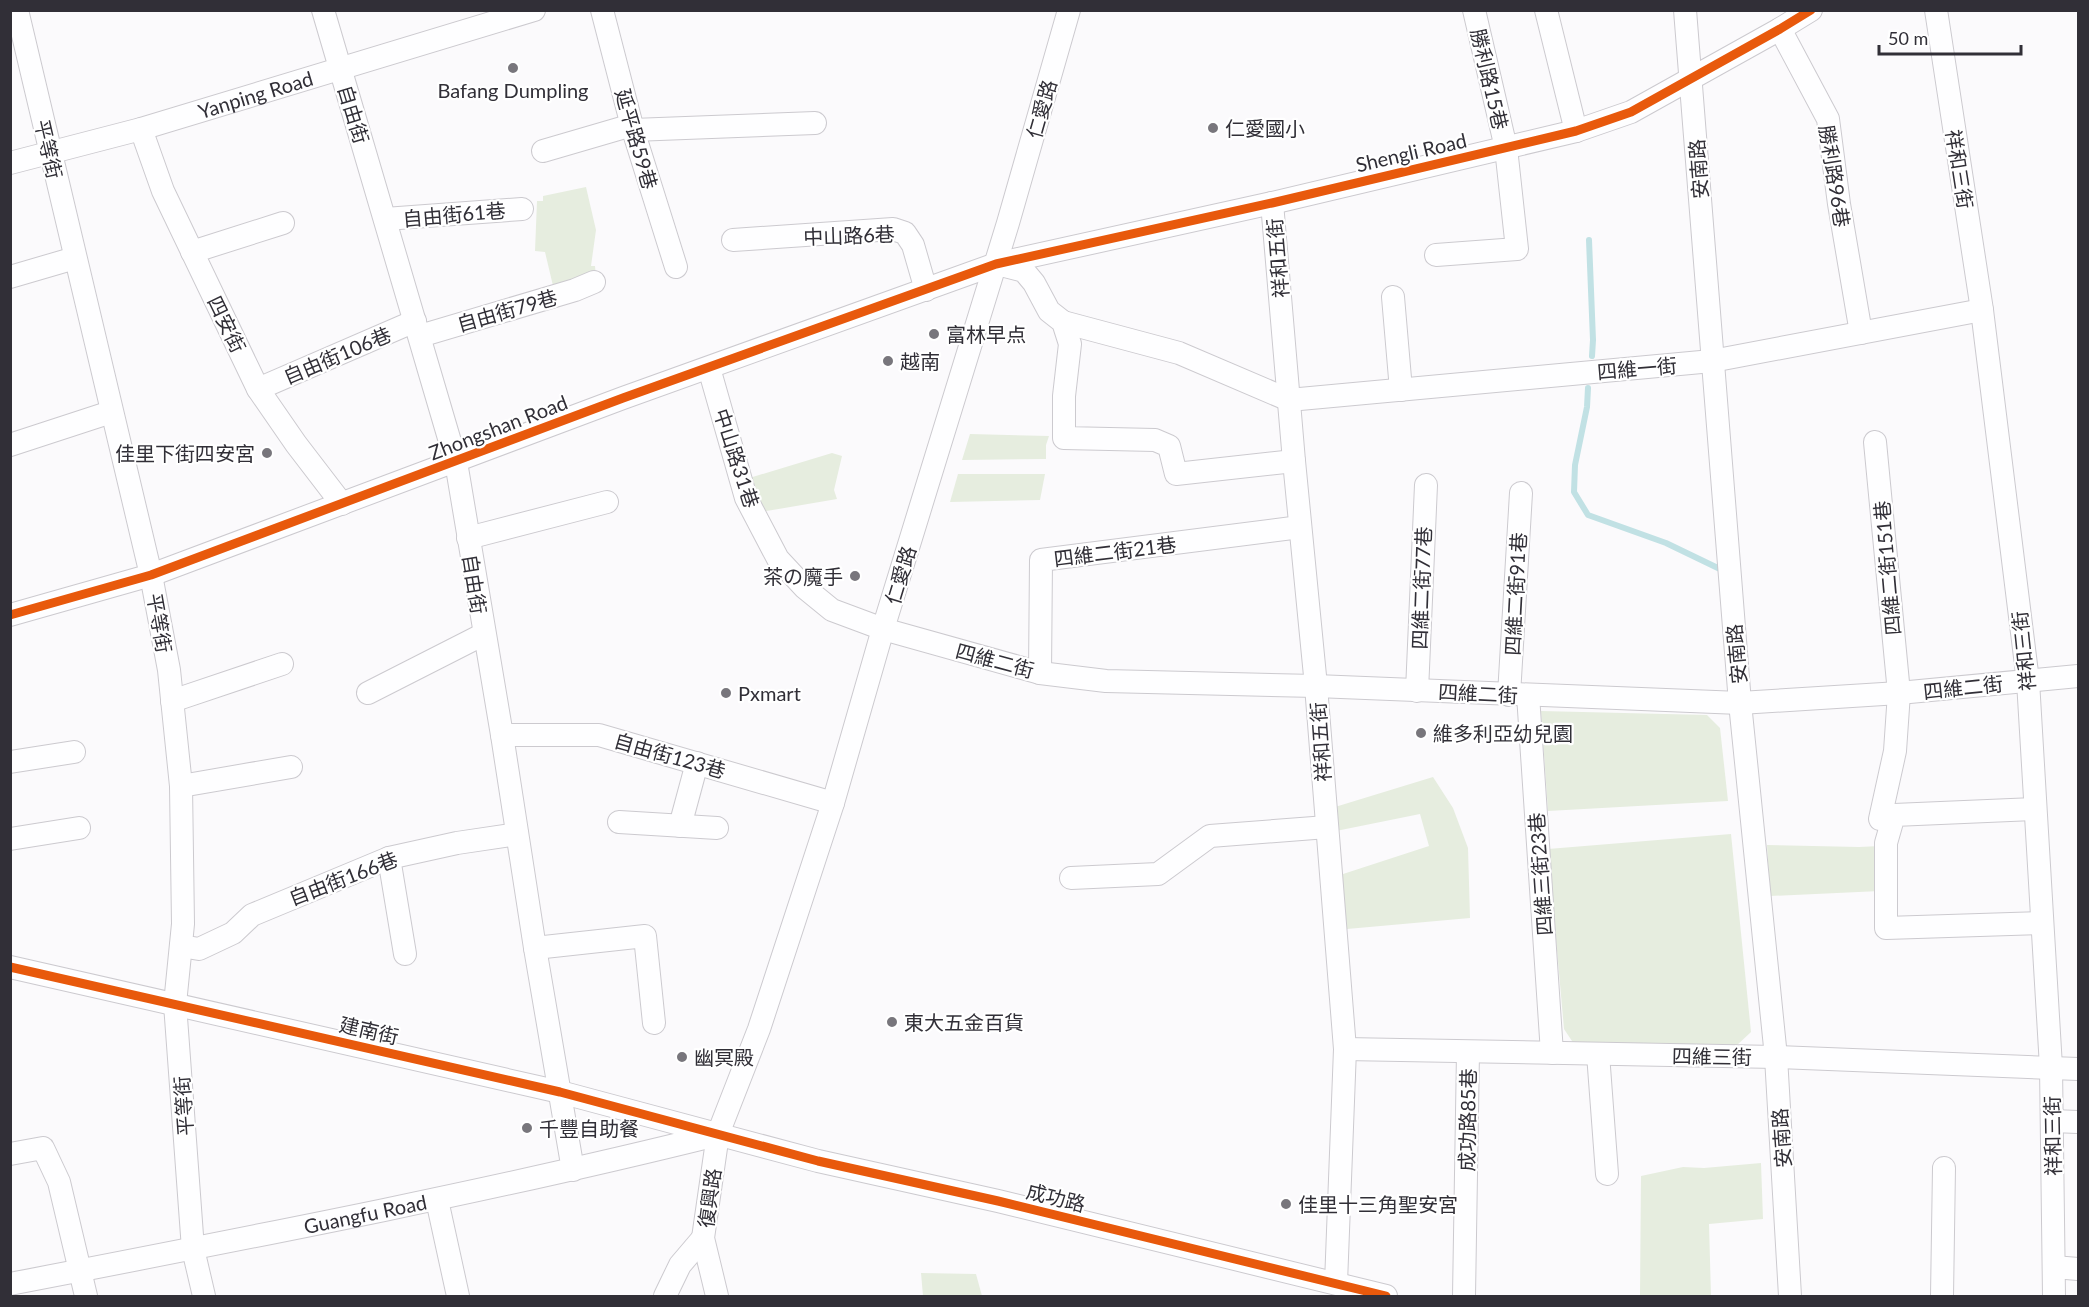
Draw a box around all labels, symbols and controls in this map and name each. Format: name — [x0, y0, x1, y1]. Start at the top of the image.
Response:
scale bar — [1879, 18, 2022, 56]
street label: 勝利路15巷 — [1467, 26, 1513, 132]
text: 50 m — [1888, 27, 1928, 49]
marker: Bafang Dumpling — [506, 61, 520, 75]
street label: Yanping Road — [195, 66, 316, 123]
street label: 仁愛路 — [1021, 77, 1061, 141]
place label: Bafang Dumpling — [437, 78, 589, 102]
street label: 自由街 — [334, 82, 374, 146]
street label: 延平路59巷 — [611, 86, 663, 192]
place label: 仁愛國小 — [1225, 116, 1305, 140]
street label: 平等街 — [31, 117, 67, 181]
marker: 仁愛國小 — [1206, 121, 1220, 135]
street label: 勝利路96巷 — [1815, 123, 1855, 229]
street label: Shengli Road — [1353, 128, 1469, 176]
street label: 祥和三街 — [1942, 128, 1978, 210]
street label: 安南路 — [1684, 138, 1712, 200]
street label: 自由街61巷 — [402, 198, 506, 230]
street label: 祥和五街 — [1262, 217, 1292, 299]
street label: 中山路6巷 — [803, 221, 895, 249]
street label: 自由街79巷 — [454, 284, 560, 336]
street label: 四安街 — [203, 292, 251, 356]
street label: 自由街106巷 — [279, 322, 395, 388]
place label: 富林早点 — [946, 322, 1026, 346]
marker: 富林早点 — [927, 327, 941, 341]
place label: 越南 — [900, 349, 940, 373]
street label: 四維一街 — [1596, 353, 1678, 383]
marker: 越南 — [881, 354, 895, 368]
street label: Zhongshan Road — [425, 390, 571, 464]
street label: 中山路31巷 — [710, 405, 764, 511]
place label: 佳里下街四安宮 — [115, 441, 255, 465]
marker: 佳里下街四安宮 — [260, 446, 274, 460]
street label: 四維二街151巷 — [1869, 500, 1905, 636]
street label: 四維二街77巷 — [1407, 526, 1435, 650]
street label: 四維二街21巷 — [1052, 532, 1178, 570]
street label: 四維二街91巷 — [1500, 532, 1530, 656]
street label: 仁愛路 — [880, 543, 920, 607]
street label: 自由街 — [458, 552, 492, 616]
place label: 茶の魔手 — [763, 564, 843, 588]
marker: 茶の魔手 — [848, 569, 862, 583]
street label: 平等街 — [143, 591, 177, 655]
street label: 祥和三街 — [2007, 610, 2039, 692]
street label: 安南路 — [1721, 623, 1751, 685]
street label: 四維二街 — [953, 638, 1037, 682]
street label: 四維二街 — [1922, 671, 2004, 703]
street label: 四維二街 — [1437, 679, 1519, 707]
place label: Pxmart — [738, 681, 801, 705]
marker: Pxmart — [719, 686, 733, 700]
street label: 祥和五街 — [1305, 701, 1335, 783]
place label: 維多利亞幼兒園 — [1433, 721, 1573, 745]
marker: 維多利亞幼兒園 — [1414, 726, 1428, 740]
street label: 自由街123巷 — [612, 728, 728, 782]
street label: 四維三街23巷 — [1524, 812, 1556, 936]
street label: 自由街166巷 — [285, 846, 401, 910]
place label: 東大五金百貨 — [904, 1010, 1024, 1034]
street label: 建南街 — [337, 1012, 401, 1048]
marker: 東大五金百貨 — [885, 1015, 899, 1029]
street label: 四維三街 — [1672, 1043, 1752, 1069]
place label: 幽冥殿 — [694, 1045, 754, 1069]
marker: 幽冥殿 — [675, 1050, 689, 1064]
street label: 成功路85巷 — [1454, 1068, 1480, 1172]
street label: 平等街 — [169, 1075, 197, 1137]
street label: 祥和三街 — [2039, 1096, 2065, 1176]
street label: 安南路 — [1767, 1107, 1795, 1169]
place label: 千豐自助餐 — [539, 1116, 639, 1140]
marker: 千豐自助餐 — [520, 1121, 534, 1135]
street label: 復興路 — [693, 1167, 725, 1229]
street label: 成功路 — [1024, 1178, 1088, 1216]
street label: Guangfu Road — [302, 1189, 429, 1238]
place label: 佳里十三角聖安宮 — [1298, 1192, 1458, 1216]
marker: 佳里十三角聖安宮 — [1279, 1197, 1293, 1211]

